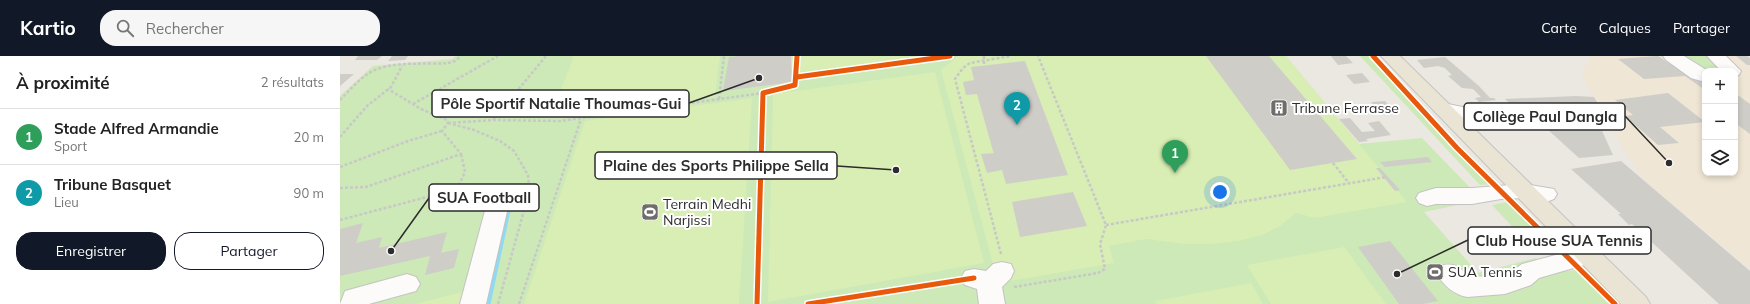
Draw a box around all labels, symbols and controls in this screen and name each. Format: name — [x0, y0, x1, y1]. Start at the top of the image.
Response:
search box — [100, 10, 380, 46]
text: Kartio — [20, 16, 76, 40]
icon: search — [114, 17, 136, 39]
text: Rechercher — [146, 19, 224, 38]
text: Carte — [1541, 19, 1577, 37]
text: Calques — [1599, 19, 1651, 37]
text: Partager — [1673, 19, 1730, 37]
map controls — [1702, 68, 1738, 176]
button: + — [1702, 68, 1738, 104]
text: À proximité — [16, 72, 110, 93]
text: 2 résultats — [261, 74, 324, 90]
callout: Pôle Sportif Natalie Thoumas-Gui — [432, 90, 689, 117]
pin: 2 — [1004, 92, 1030, 125]
text: Pôle Sportif Natalie Thoumas-Gui — [441, 94, 681, 113]
building icon: Tribune Ferrasse — [1269, 98, 1289, 118]
place label: Tribune Ferrasse — [1292, 99, 1399, 117]
callout: Collège Paul Dangla — [1464, 103, 1625, 130]
button: − — [1702, 104, 1738, 140]
text: Collège Paul Dangla — [1473, 107, 1617, 126]
text: Stade Alfred Armandie — [54, 119, 219, 138]
text: 1 — [25, 129, 33, 145]
text: 20 m — [294, 129, 324, 145]
text: Sport — [54, 138, 87, 154]
pin: 1 — [1162, 140, 1188, 173]
button: layers — [1702, 140, 1738, 176]
callout: Plaine des Sports Philippe Sella — [595, 152, 837, 179]
text: Plaine des Sports Philippe Sella — [603, 156, 829, 175]
text: Tribune Basquet — [54, 175, 171, 194]
your location — [1210, 182, 1230, 202]
callout: SUA Football — [429, 184, 539, 211]
text: 2 — [25, 185, 33, 201]
text: 90 m — [294, 185, 324, 201]
text: SUA Football — [437, 188, 531, 207]
text: Lieu — [54, 194, 79, 210]
place label: Terrain Medhi Narjissi — [663, 195, 751, 229]
sports icon: Terrain Medhi Narjissi — [640, 202, 660, 222]
callout: Club House SUA Tennis — [1468, 227, 1651, 254]
text: Club House SUA Tennis — [1475, 231, 1643, 250]
button: Enregistrer — [16, 232, 166, 270]
button: Partager — [174, 232, 324, 270]
sports icon: SUA Tennis — [1425, 262, 1445, 282]
place label: SUA Tennis — [1448, 263, 1523, 281]

